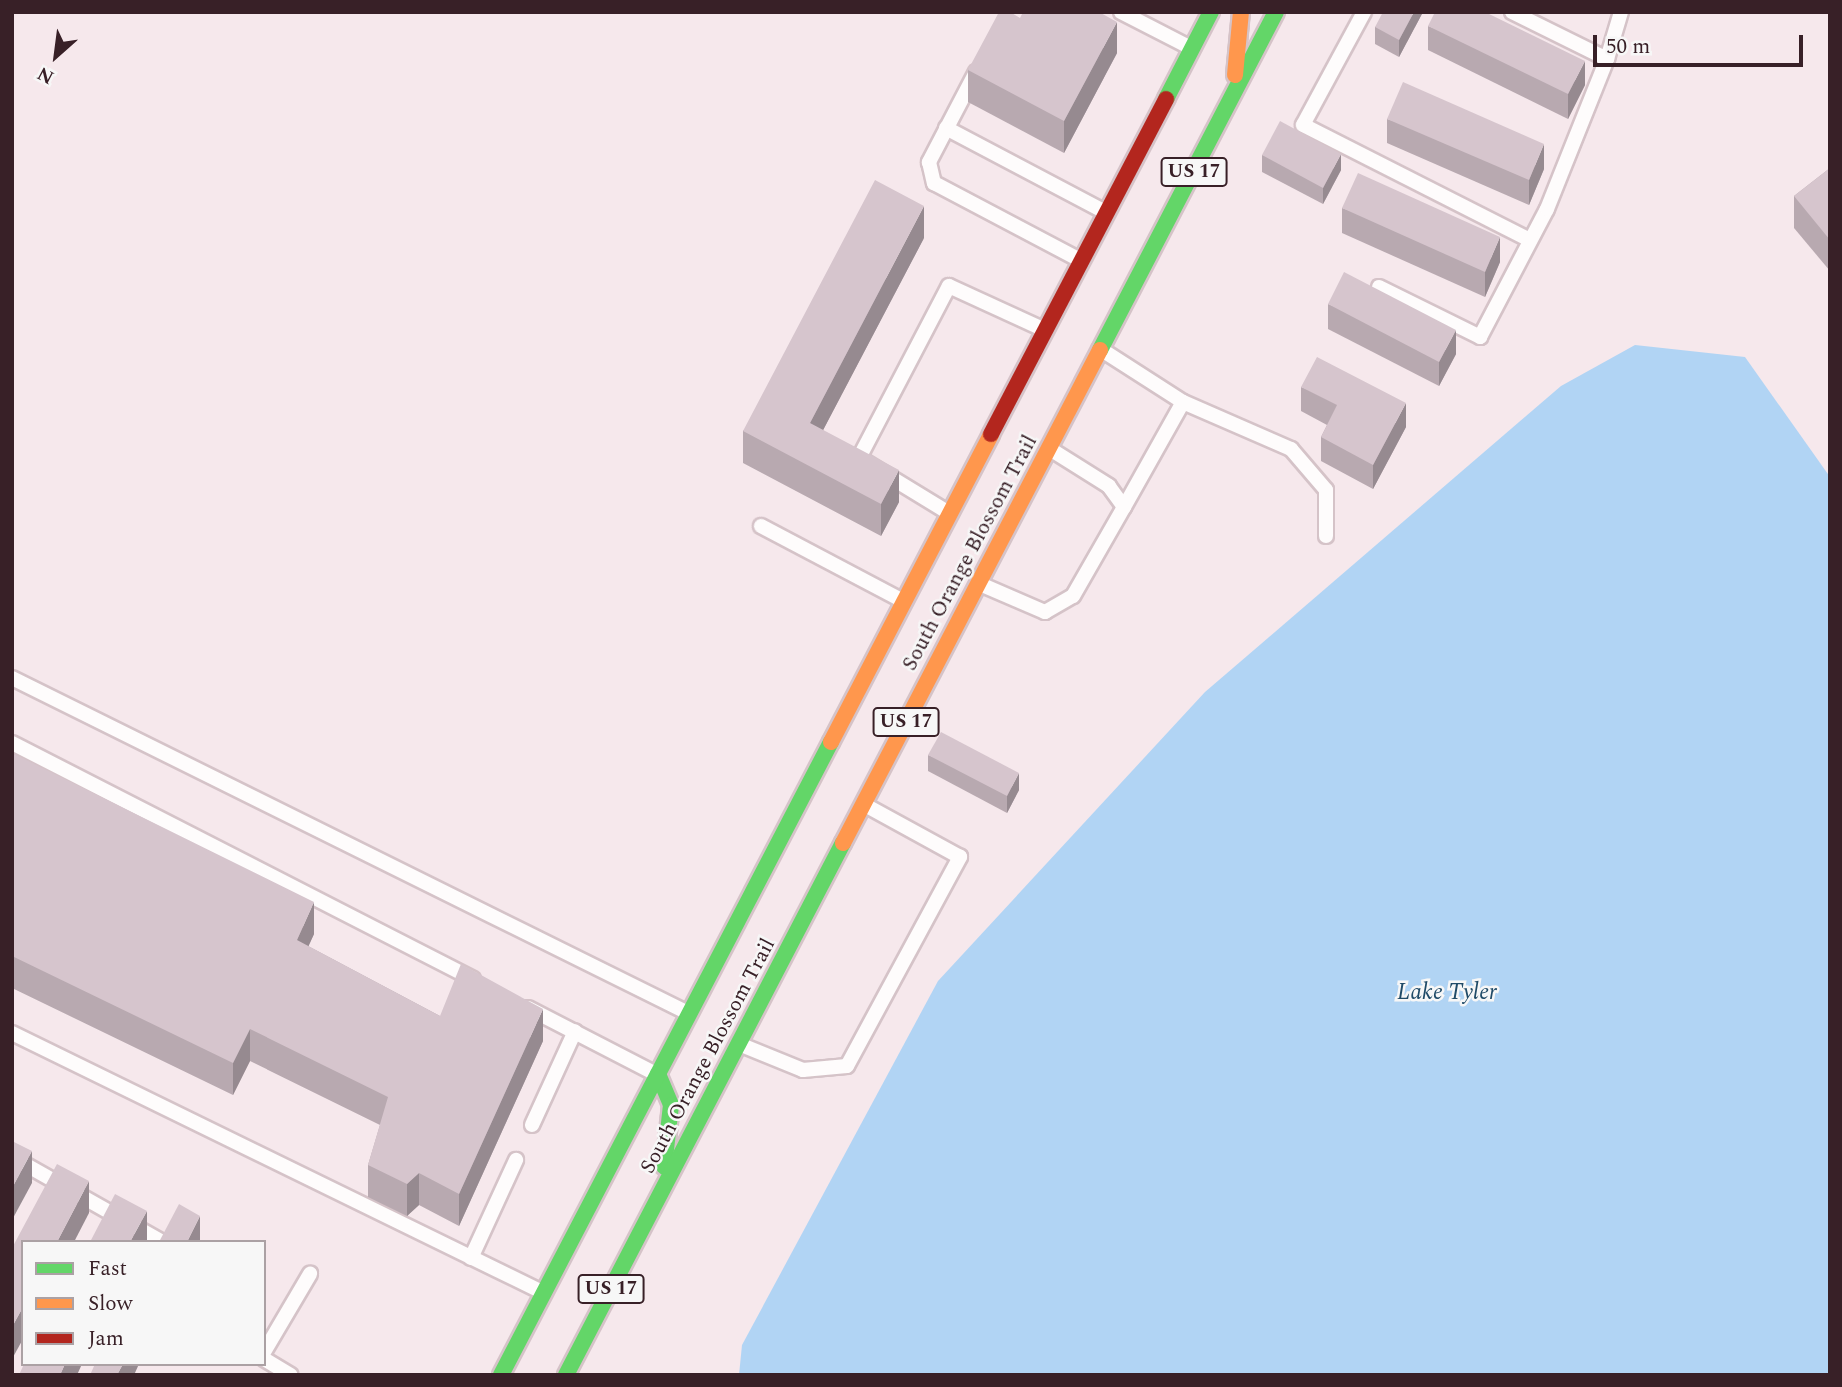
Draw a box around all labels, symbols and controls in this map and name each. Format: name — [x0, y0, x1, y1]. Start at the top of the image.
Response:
north arrow — [21, 21, 91, 91]
scale bar — [1597, 21, 1807, 65]
text: 50 m — [1606, 31, 1650, 63]
text: N — [32, 59, 60, 91]
road number: US 17 — [1159, 156, 1229, 188]
street label: South Orange Blossom Trail — [897, 431, 1043, 675]
road number: US 17 — [871, 706, 941, 737]
street label: South Orange Blossom Trail — [635, 934, 781, 1178]
water label: Lake Tyler — [1397, 979, 1497, 1007]
legend — [21, 1240, 266, 1366]
text: Fast — [88, 1253, 127, 1285]
road number: US 17 — [576, 1274, 646, 1304]
text: Slow — [88, 1288, 132, 1320]
text: Jam — [88, 1323, 124, 1355]

